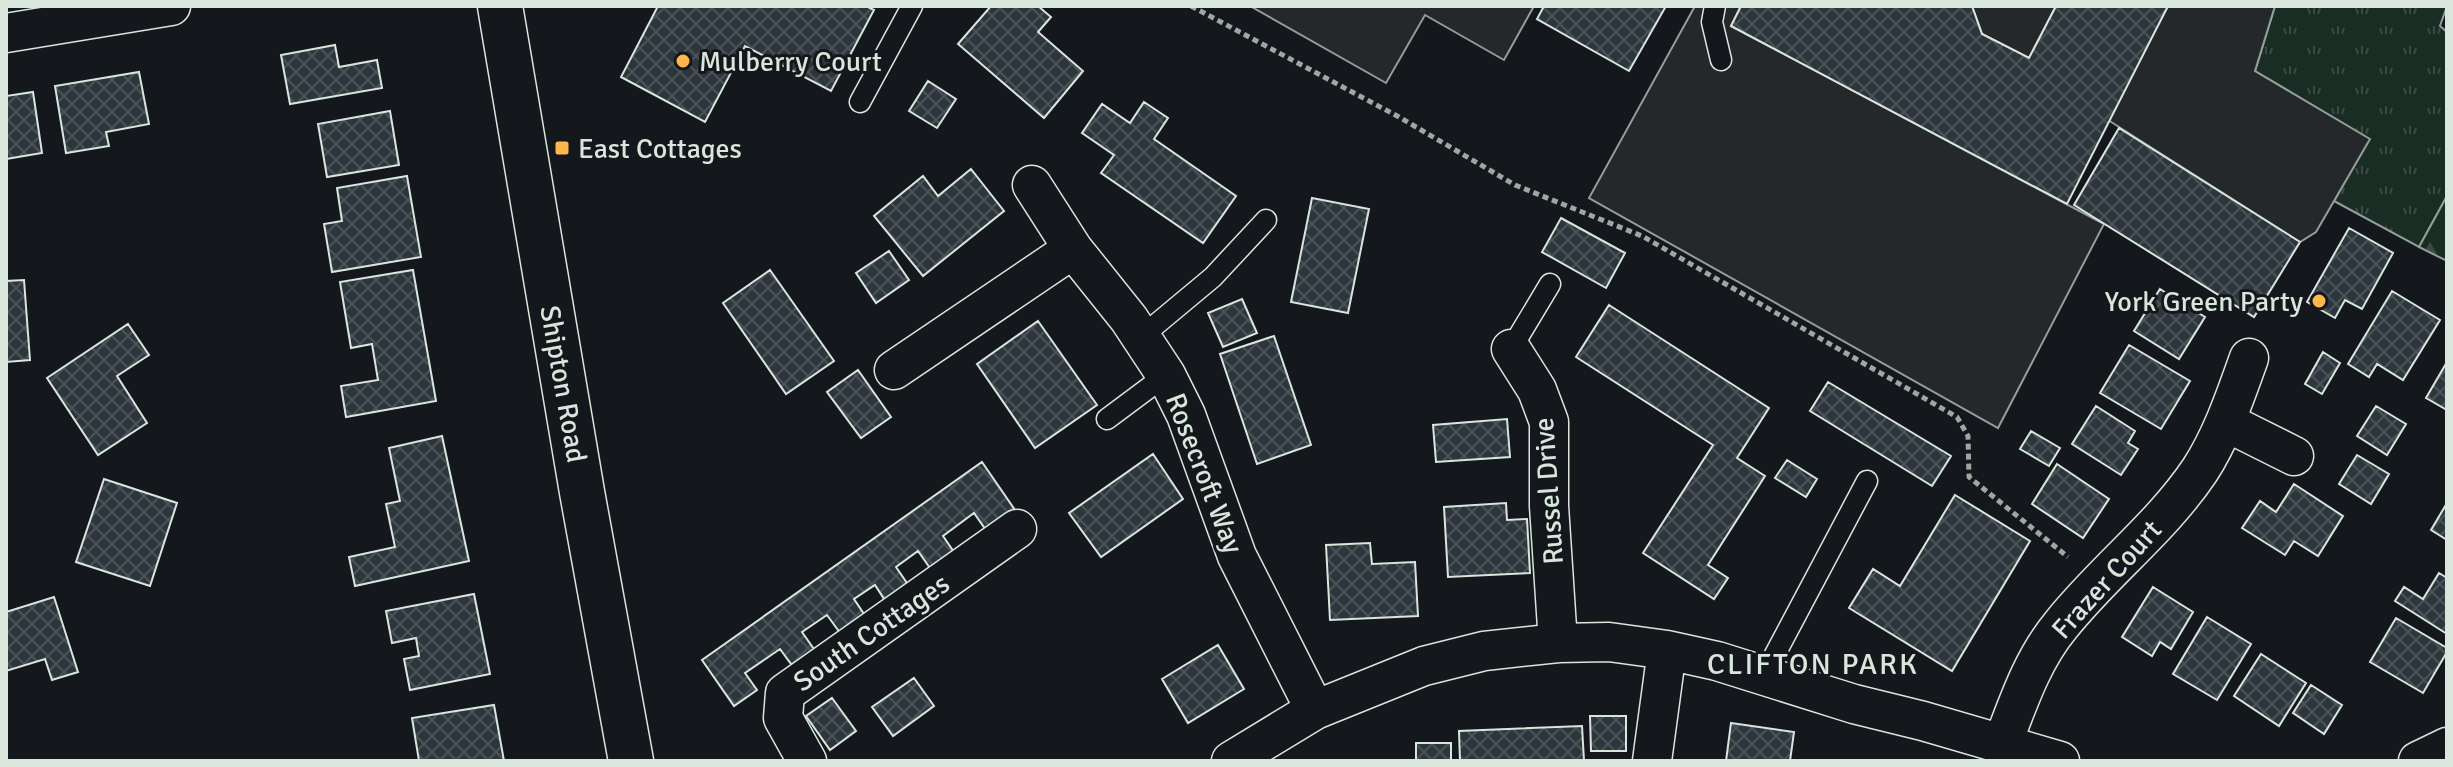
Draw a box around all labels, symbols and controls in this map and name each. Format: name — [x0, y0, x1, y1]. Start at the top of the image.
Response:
place label: Mulberry Court — [699, 45, 882, 79]
marker: Mulberry Court — [674, 52, 692, 70]
place label: East Cottages — [578, 132, 742, 166]
marker: East Cottages — [553, 139, 571, 157]
place label: York Green Party — [2105, 285, 2303, 319]
marker: York Green Party — [2310, 292, 2328, 310]
street label: Shipton Road — [532, 303, 594, 465]
street label: Rosecroft Way — [1158, 388, 1250, 558]
street label: Russel Drive — [1527, 416, 1571, 565]
street label: Frazer Court — [2045, 513, 2169, 646]
street label: South Cottages — [787, 567, 956, 699]
district label: CLIFTON PARK — [1707, 646, 1919, 683]

